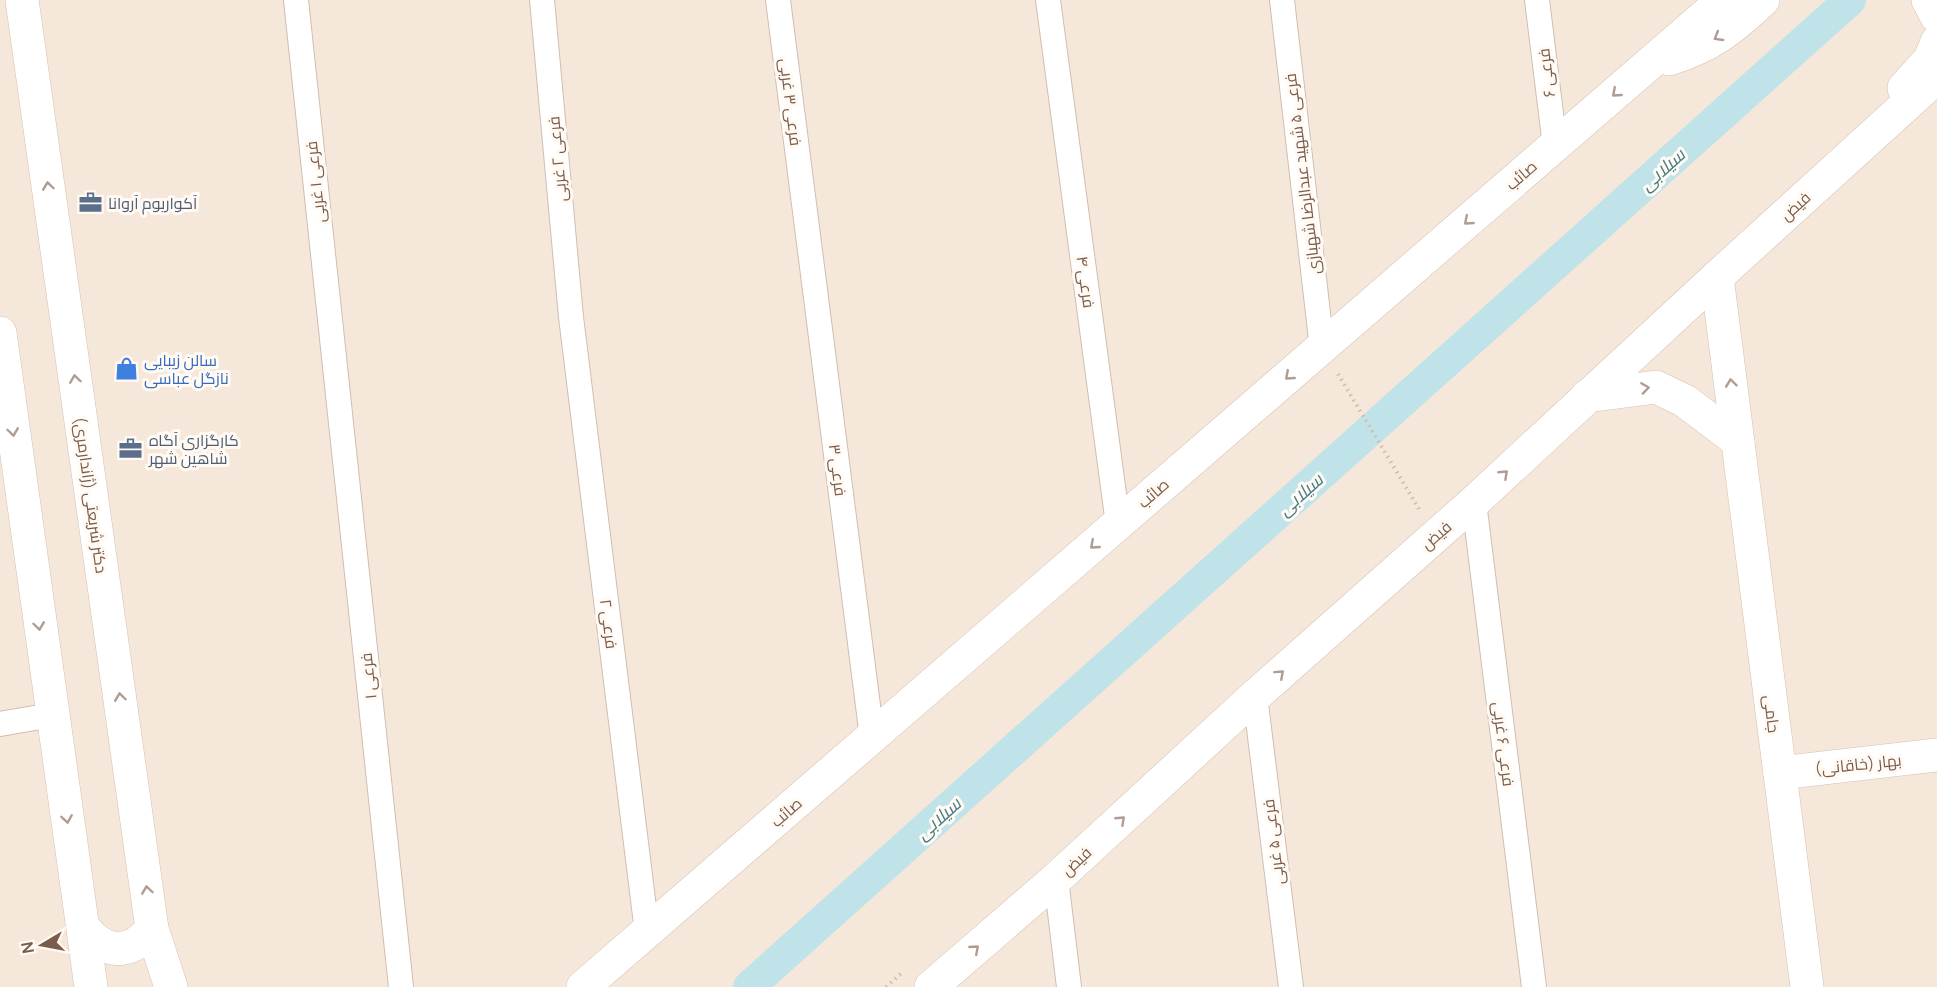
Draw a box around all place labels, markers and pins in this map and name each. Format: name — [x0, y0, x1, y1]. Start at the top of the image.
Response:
office icon: آکواریوم آروانا — [77, 190, 103, 216]
place label: آکواریوم آروانا — [108, 192, 198, 215]
place label: سالن زیبایی نازگل عباسی — [144, 349, 229, 389]
shop icon: سالن زیبایی نازگل عباسی — [113, 356, 139, 382]
place label: کارگزاری آگاه شاهین شهر — [148, 429, 239, 469]
office icon: کارگزاری آگاه شاهین شهر — [118, 436, 144, 462]

